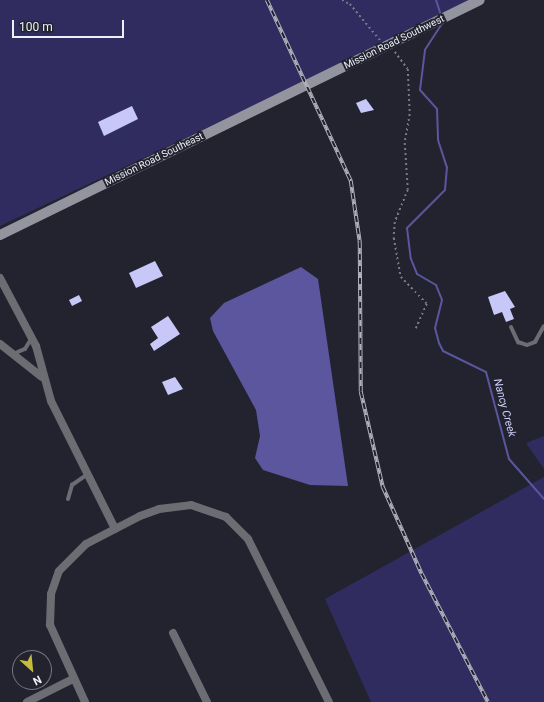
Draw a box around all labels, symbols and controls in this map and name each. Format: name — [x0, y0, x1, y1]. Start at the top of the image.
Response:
scale bar — [14, 12, 126, 38]
street label: Mission Road Southwest — [342, 12, 446, 72]
text: 100 m — [19, 20, 53, 34]
street label: Mission Road Southeast — [103, 130, 205, 188]
water label: Nancy Creek — [490, 377, 518, 439]
north arrow — [12, 650, 52, 690]
text: N — [31, 673, 44, 688]

